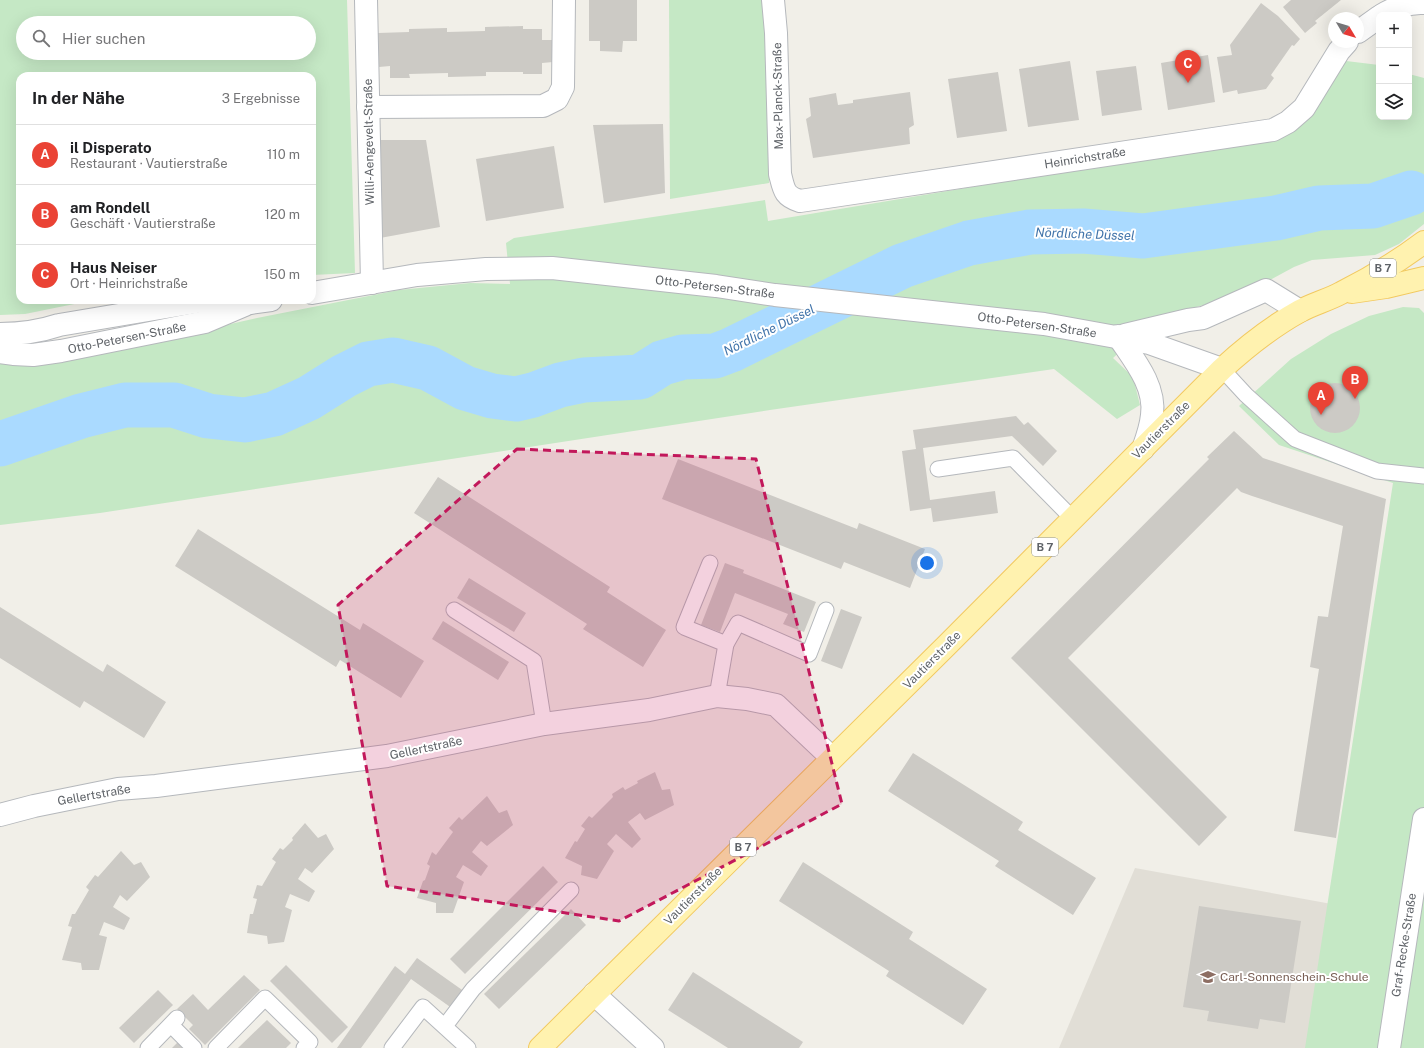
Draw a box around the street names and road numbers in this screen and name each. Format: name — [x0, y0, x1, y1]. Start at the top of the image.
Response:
street label: Max-Planck-Straße — [770, 42, 786, 150]
street label: Willi-Aengevelt-Straße — [361, 78, 377, 205]
street label: Heinrichstraße — [1043, 145, 1127, 171]
road number: B 7 — [1370, 259, 1396, 277]
street label: Otto-Petersen-Straße — [654, 273, 776, 301]
street label: Otto-Petersen-Straße — [976, 310, 1098, 340]
street label: Otto-Petersen-Straße — [67, 320, 188, 356]
street label: Vautierstraße — [1129, 398, 1193, 462]
road number: B 7 — [1032, 538, 1058, 556]
street label: Vautierstraße — [900, 628, 964, 692]
street label: Gellertstraße — [388, 733, 464, 763]
street label: Gellertstraße — [56, 782, 132, 808]
road number: B 7 — [730, 838, 756, 856]
street label: Vautierstraße — [661, 864, 725, 928]
street label: Graf-Recke-Straße — [1389, 892, 1419, 998]

